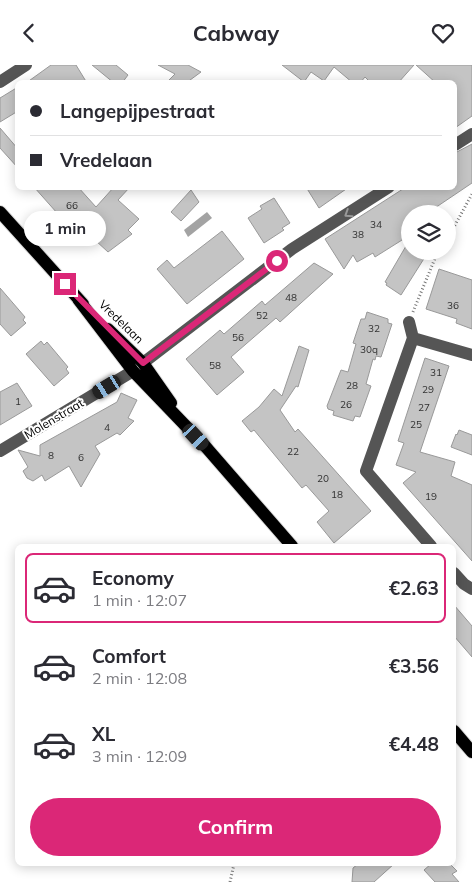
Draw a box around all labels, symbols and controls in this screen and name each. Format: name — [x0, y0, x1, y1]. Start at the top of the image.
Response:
icon: back — [15, 19, 43, 47]
text: Cabway — [193, 19, 279, 47]
icon: heart — [429, 19, 457, 47]
text: Langepijpestraat — [60, 99, 215, 123]
text: Vredelaan — [60, 148, 153, 172]
house number: 66 — [66, 199, 78, 212]
map controls — [401, 205, 456, 260]
button: layers — [401, 205, 456, 260]
one-way arrow — [344, 207, 353, 217]
callout: 1 min — [24, 211, 106, 247]
text: 1 min — [44, 218, 86, 238]
house number: 34 — [370, 218, 382, 231]
house number: 38 — [352, 228, 364, 241]
route start — [266, 250, 288, 272]
route end — [54, 273, 76, 295]
house number: 48 — [285, 291, 297, 304]
street label: Vredelaan — [96, 297, 147, 347]
house number: 36 — [447, 299, 459, 312]
house number: 52 — [256, 309, 268, 322]
house number: 32 — [368, 322, 380, 335]
house number: 56 — [232, 331, 244, 344]
house number: 30q — [360, 343, 378, 356]
house number: 58 — [209, 359, 221, 372]
house number: 31 — [430, 366, 442, 379]
car — [90, 373, 123, 401]
house number: 28 — [346, 379, 358, 392]
house number: 29 — [422, 383, 434, 396]
house number: 1 — [15, 395, 21, 408]
street label: Molenstraat — [21, 395, 86, 442]
house number: 26 — [340, 398, 352, 411]
house number: 27 — [418, 401, 430, 414]
house number: 25 — [410, 418, 422, 431]
house number: 4 — [104, 421, 110, 434]
car — [180, 421, 211, 453]
house number: 22 — [287, 445, 299, 458]
house number: 8 — [48, 449, 54, 462]
house number: 6 — [78, 451, 84, 464]
house number: 20 — [317, 472, 329, 485]
house number: 18 — [331, 488, 343, 501]
house number: 19 — [425, 490, 437, 503]
icon: car — [32, 566, 77, 611]
text: Economy — [92, 566, 174, 590]
text: €2.63 — [389, 576, 439, 600]
text: 1 min · 12:07 — [92, 590, 187, 610]
icon: car — [32, 644, 77, 689]
text: Comfort — [92, 644, 166, 668]
text: €3.56 — [389, 654, 439, 678]
text: 2 min · 12:08 — [92, 668, 187, 688]
icon: car — [32, 722, 77, 767]
text: XL — [92, 722, 115, 746]
text: €4.48 — [389, 732, 439, 756]
text: 3 min · 12:09 — [92, 746, 187, 766]
button: Confirm — [30, 798, 441, 856]

